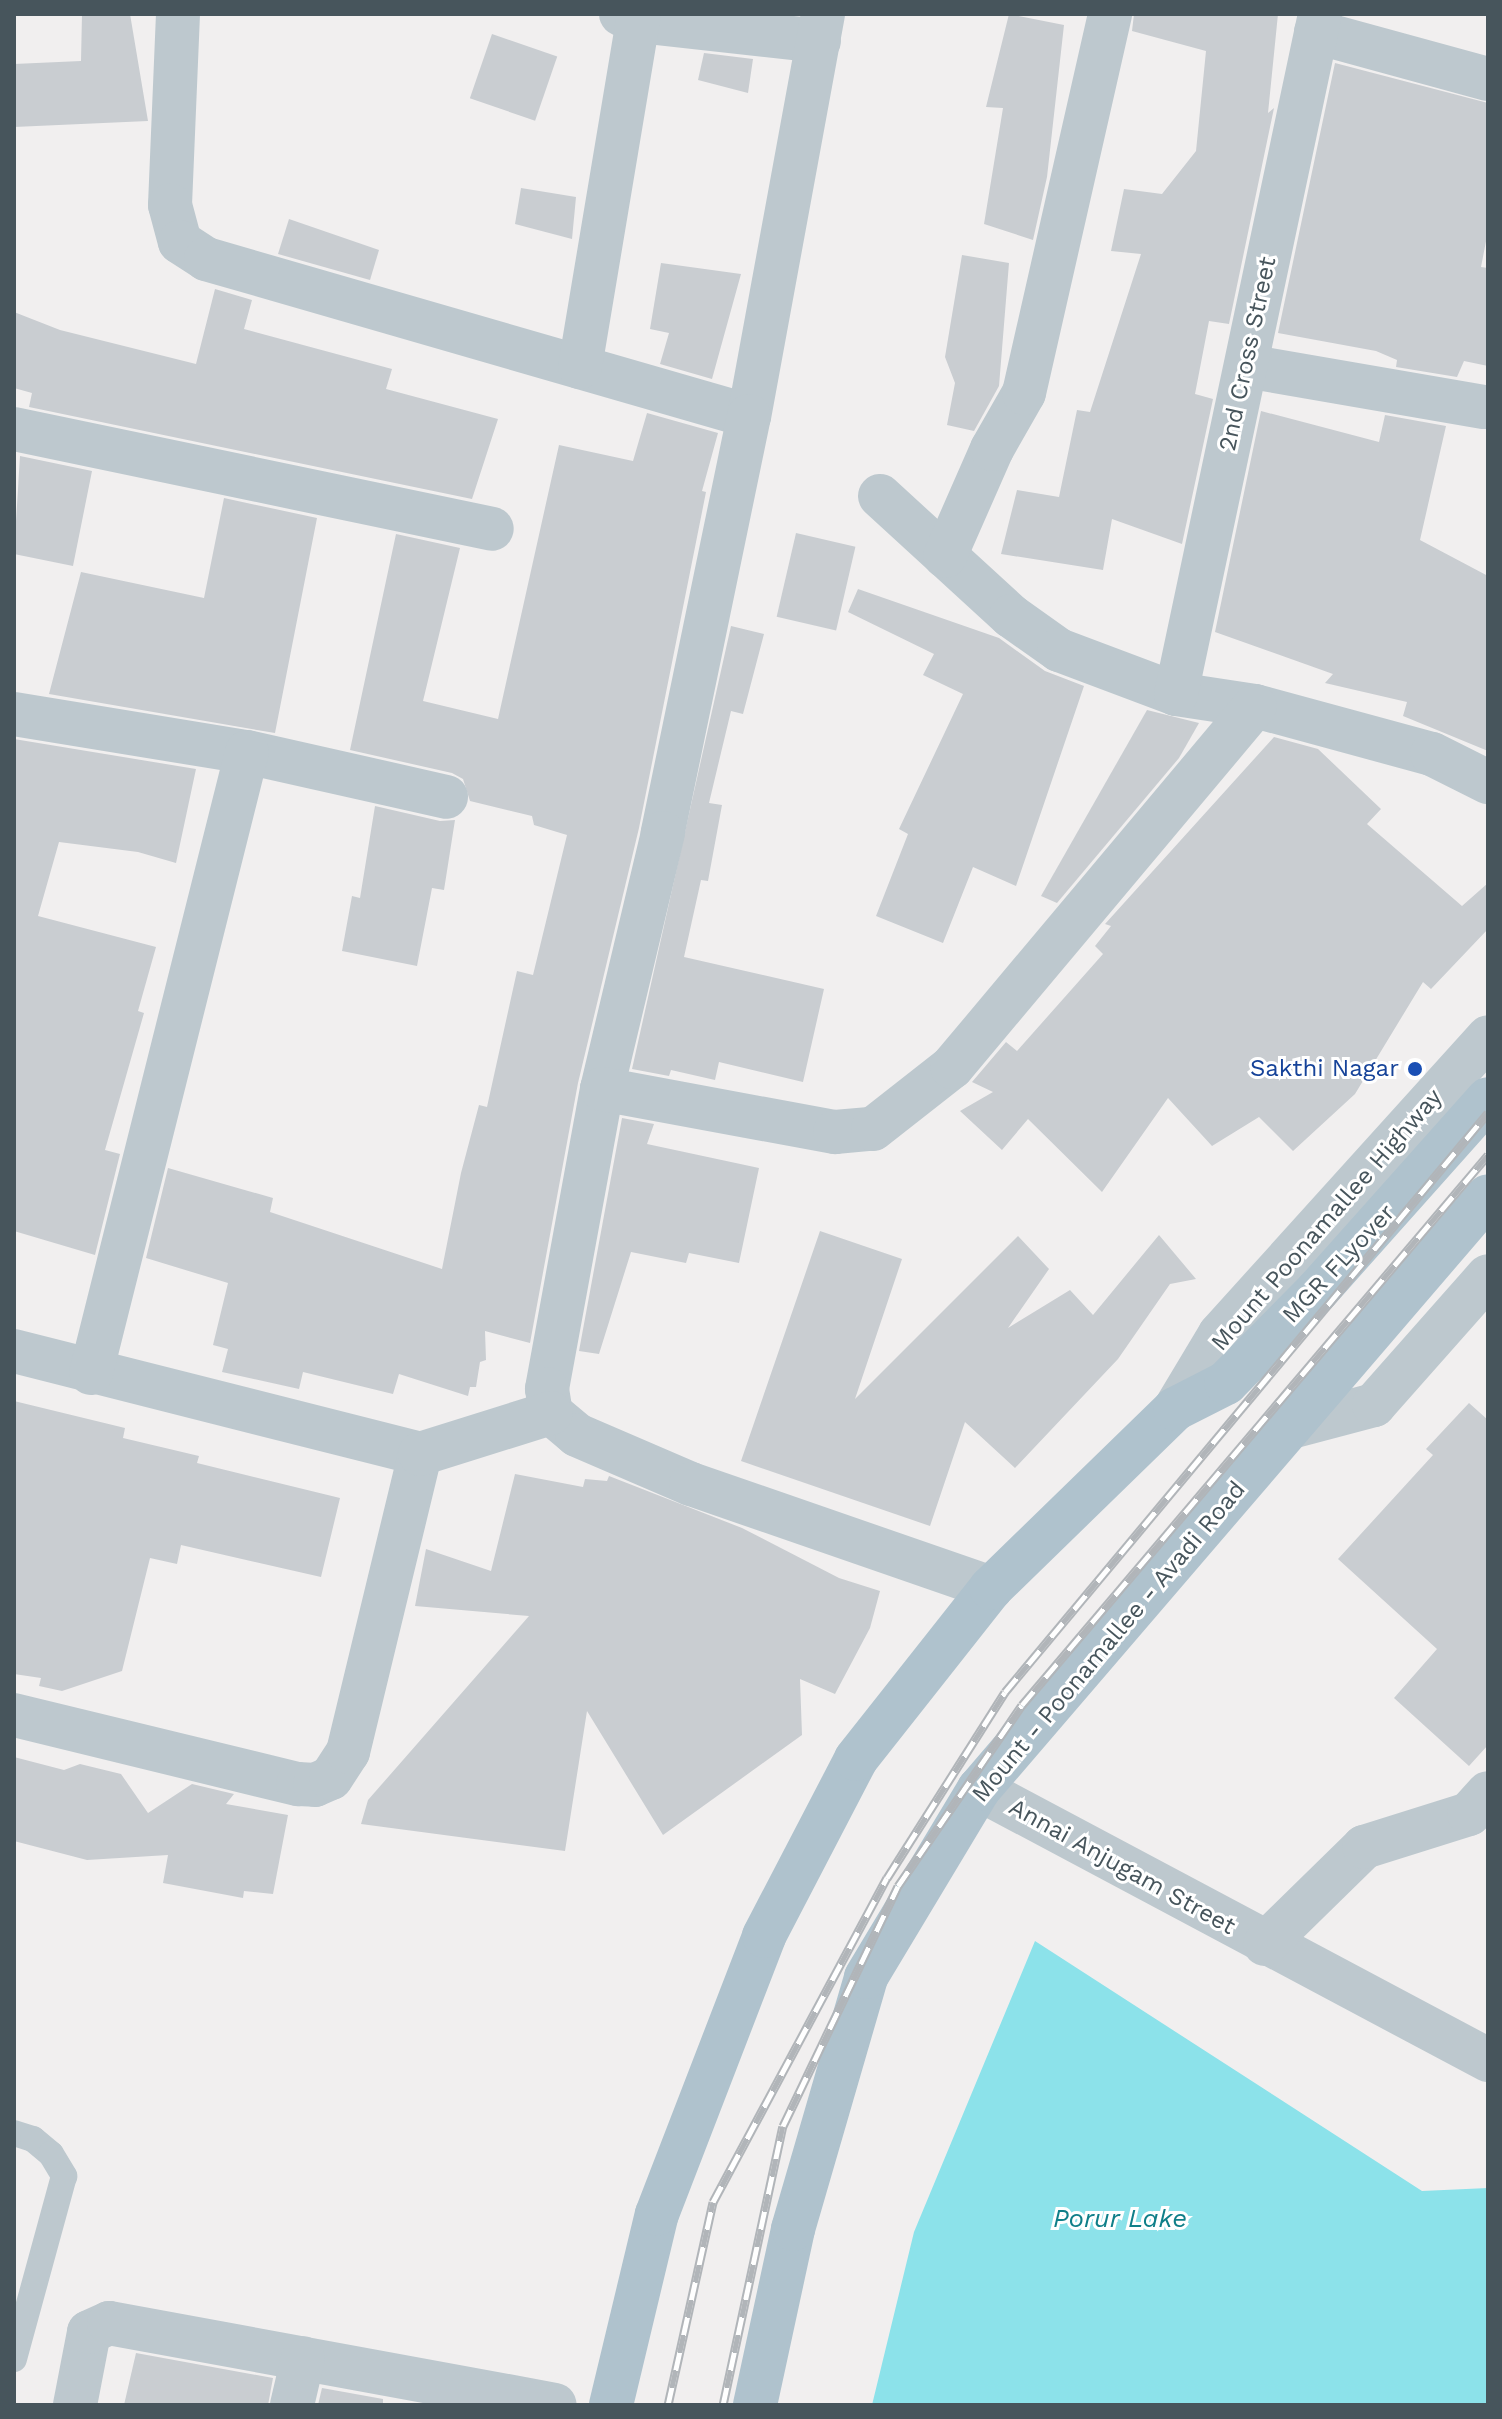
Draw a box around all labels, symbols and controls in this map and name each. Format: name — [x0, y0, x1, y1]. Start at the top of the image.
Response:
street label: 2nd Cross Street — [1213, 254, 1283, 454]
place label: Sakthi Nagar — [1250, 1055, 1399, 1083]
marker: Sakthi Nagar — [1406, 1060, 1424, 1078]
street label: Mount Poonamallee Highway — [1205, 1083, 1449, 1357]
street label: MGR FLyover — [1277, 1199, 1401, 1329]
street label: Mount - Poonamallee - Avadi Road — [966, 1475, 1252, 1809]
street label: Annai Anjugam Street — [1003, 1793, 1241, 1941]
water label: Porur Lake — [1053, 2203, 1187, 2235]

